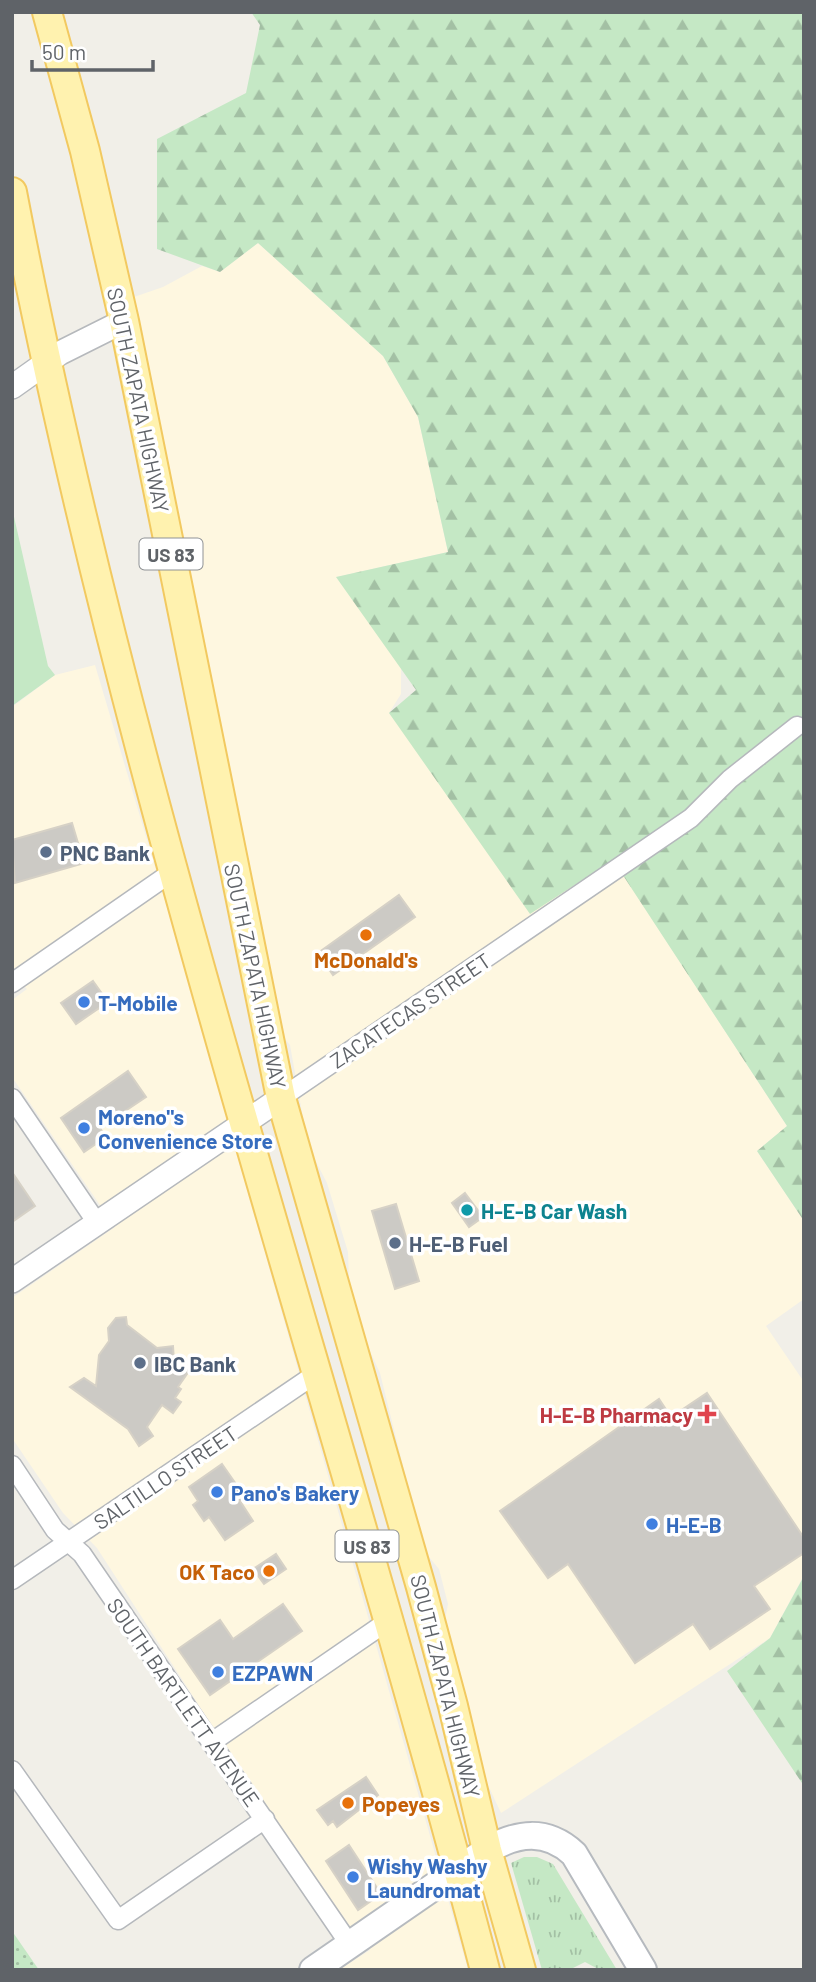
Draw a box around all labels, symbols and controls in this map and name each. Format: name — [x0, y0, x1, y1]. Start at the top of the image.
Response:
scale bar — [32, 28, 152, 72]
text: 50 m — [42, 39, 86, 64]
street label: SOUTH ZAPATA HIGHWAY — [103, 285, 175, 515]
road number: US 83 — [140, 538, 202, 569]
place label: PNC Bank — [60, 840, 150, 865]
marker: PNC Bank — [38, 844, 54, 860]
street label: SOUTH ZAPATA HIGHWAY — [220, 861, 292, 1091]
marker: McDonald's — [358, 927, 374, 943]
place label: McDonald's — [314, 947, 418, 972]
street label: ZACATECAS STREET — [325, 947, 495, 1073]
place label: T-Mobile — [98, 990, 178, 1015]
marker: T-Mobile — [76, 994, 92, 1010]
place label: Moreno"s Convenience Store — [98, 1104, 273, 1153]
marker: Moreno"s Convenience Store — [76, 1120, 92, 1136]
place label: H-E-B Car Wash — [481, 1198, 627, 1223]
marker: H-E-B Car Wash — [459, 1202, 475, 1218]
place label: H-E-B Fuel — [409, 1231, 508, 1256]
marker: H-E-B Fuel — [387, 1235, 403, 1251]
place label: IBC Bank — [154, 1351, 236, 1376]
marker: IBC Bank — [132, 1355, 148, 1371]
place label: H-E-B Pharmacy — [540, 1402, 693, 1427]
marker: H-E-B Pharmacy — [699, 1406, 715, 1422]
street label: SALTILLO STREET — [89, 1420, 241, 1534]
place label: Pano's Bakery — [231, 1480, 360, 1505]
marker: Pano's Bakery — [209, 1484, 225, 1500]
place label: H-E-B — [666, 1512, 722, 1537]
marker: H-E-B — [644, 1516, 660, 1532]
road number: US 83 — [336, 1530, 398, 1562]
place label: OK Taco — [179, 1559, 255, 1584]
marker: OK Taco — [261, 1563, 277, 1579]
street label: SOUTH ZAPATA HIGHWAY — [406, 1572, 486, 1800]
street label: SOUTH BARTLETT AVENUE — [102, 1593, 266, 1811]
place label: EZPAWN — [232, 1660, 313, 1685]
marker: EZPAWN — [210, 1664, 226, 1680]
place label: Popeyes — [362, 1791, 440, 1816]
marker: Popeyes — [340, 1795, 356, 1811]
place label: Wishy Washy Laundromat — [367, 1853, 488, 1902]
marker: Wishy Washy Laundromat — [345, 1869, 361, 1885]

